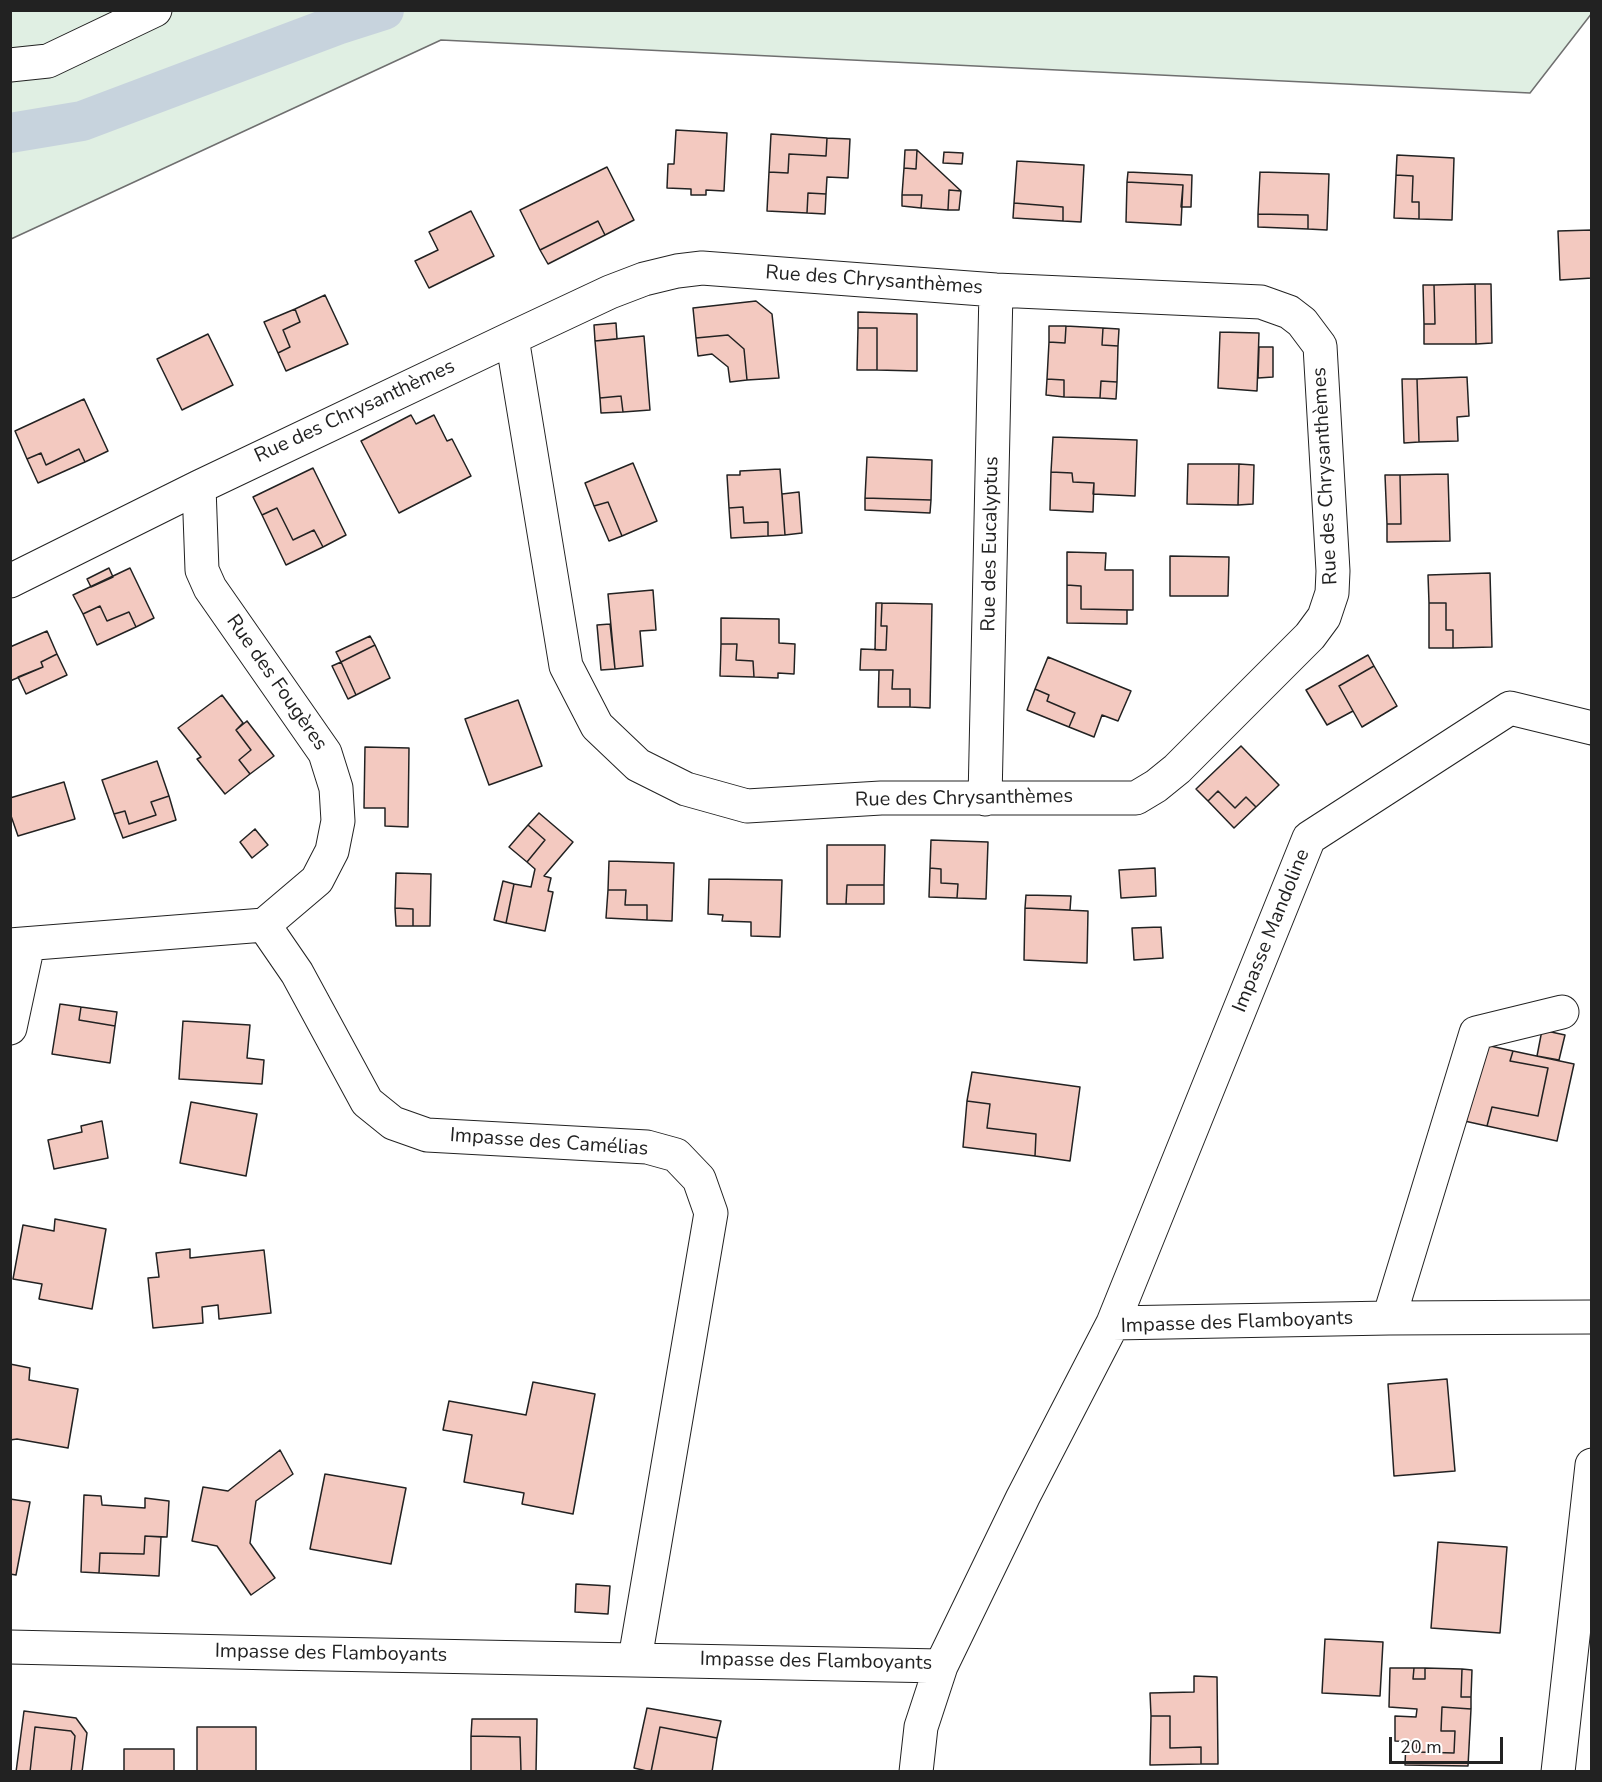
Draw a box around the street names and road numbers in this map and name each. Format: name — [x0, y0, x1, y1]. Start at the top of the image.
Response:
street label: Rue des Chrysanthèmes — [764, 261, 984, 301]
street label: Rue des Chrysanthèmes — [251, 355, 459, 469]
street label: Rue des Chrysanthèmes — [1308, 366, 1344, 586]
street label: Rue des Eucalyptus — [977, 456, 1005, 632]
street label: Rue des Fougères — [220, 611, 332, 755]
street label: Rue des Chrysanthèmes — [855, 785, 1073, 813]
street label: Impasse Mandoline — [1228, 846, 1316, 1016]
street label: Impasse des Camélias — [449, 1124, 649, 1162]
street label: Impasse des Flamboyants — [1120, 1307, 1354, 1339]
street label: Impasse des Flamboyants — [215, 1640, 447, 1668]
street label: Impasse des Flamboyants — [700, 1648, 932, 1676]

